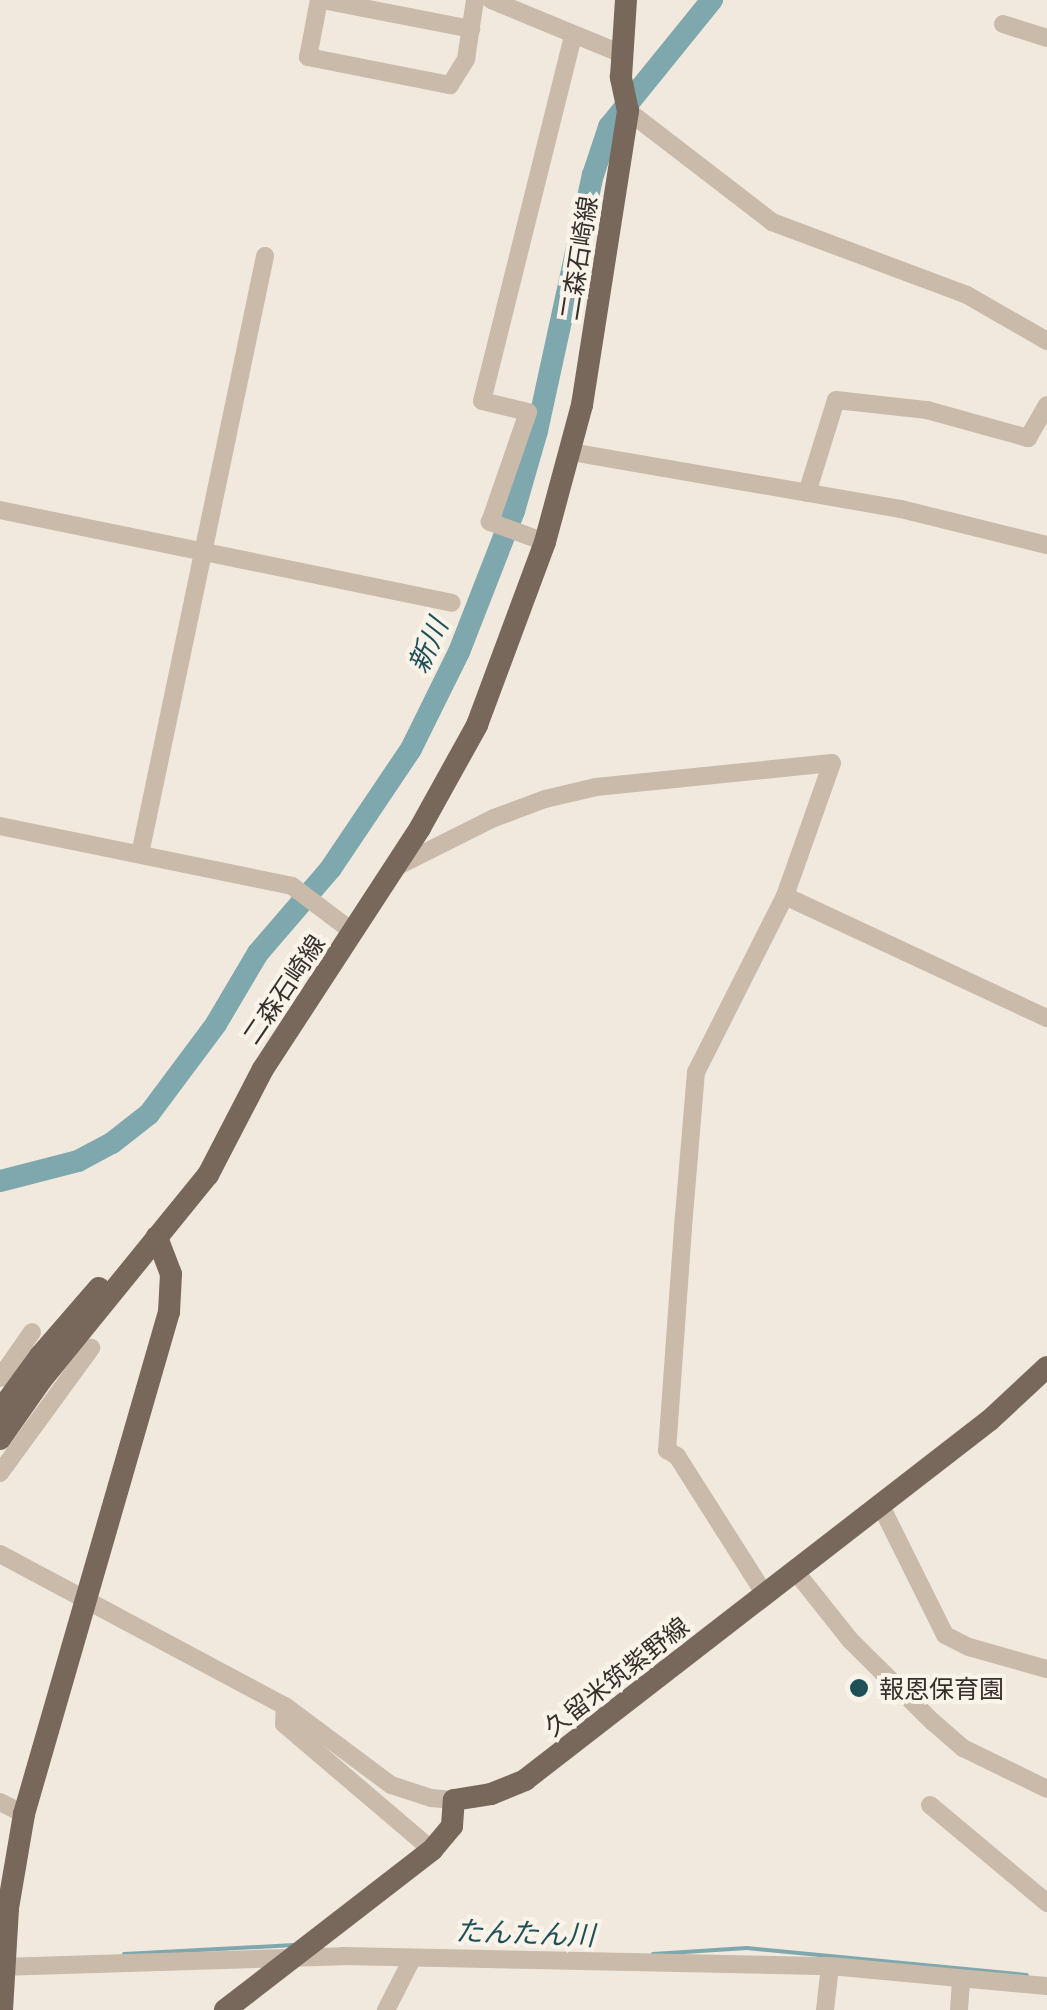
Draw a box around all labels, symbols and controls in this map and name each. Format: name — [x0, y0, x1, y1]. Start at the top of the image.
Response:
street label: 二森石崎線 — [553, 194, 603, 322]
water label: 新川 — [400, 613, 454, 677]
street label: 二森石崎線 — [236, 929, 330, 1049]
street label: 久留米筑紫野線 — [538, 1610, 694, 1742]
place label: 報恩保育園 — [879, 1673, 1004, 1703]
marker: 報恩保育園 — [848, 1677, 870, 1699]
water label: たんたん川 — [454, 1913, 596, 1951]

